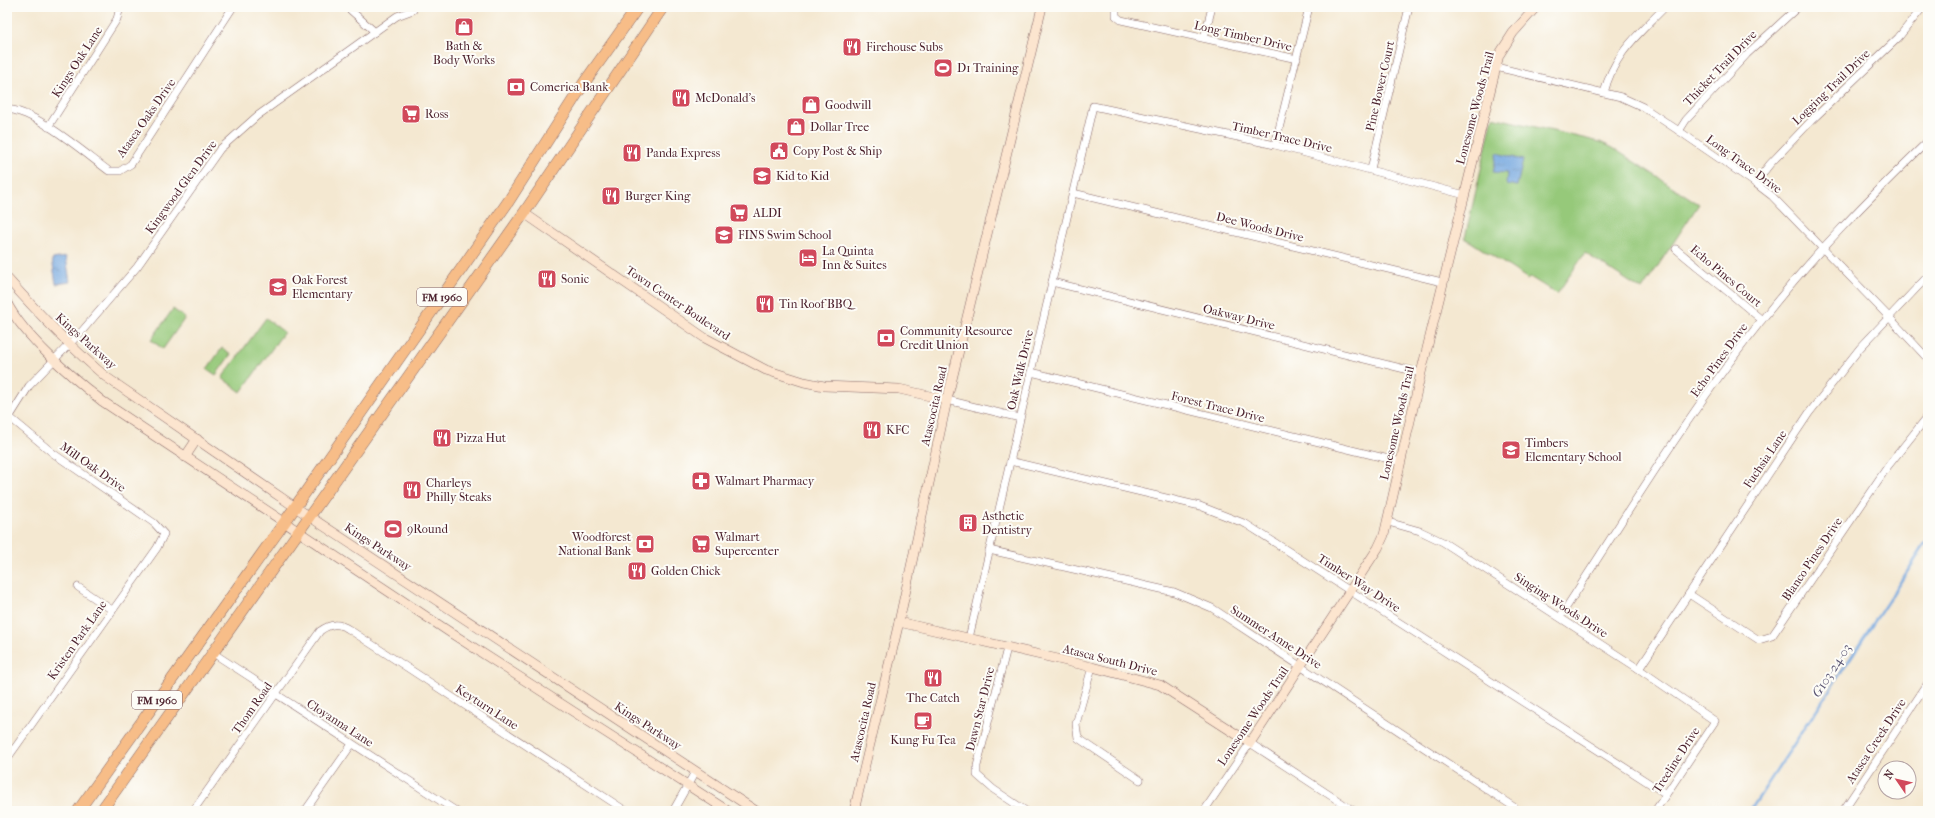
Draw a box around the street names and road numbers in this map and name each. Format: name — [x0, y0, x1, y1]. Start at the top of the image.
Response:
street label: Long Timber Drive — [1193, 18, 1293, 54]
street label: Kings Oak Lane — [49, 24, 105, 100]
street label: Thicket Trail Drive — [1680, 27, 1760, 109]
street label: Pine Bower Court — [1363, 39, 1397, 133]
street label: Logging Trail Drive — [1789, 46, 1873, 128]
street label: Lonesome Woods Trail — [1453, 49, 1497, 166]
street label: Atasca Oaks Drive — [113, 76, 178, 161]
street label: Timber Trace Drive — [1231, 119, 1333, 155]
street label: Long Trace Drive — [1703, 132, 1785, 196]
street label: Kingwood Glen Drive — [142, 137, 220, 237]
street label: Dee Woods Drive — [1215, 209, 1305, 245]
street label: Echo Pines Court — [1687, 242, 1765, 310]
street label: Town Center Boulevard — [623, 263, 733, 343]
road number: FM 1960 — [417, 288, 467, 306]
street label: Oakway Drive — [1202, 301, 1276, 333]
street label: Kings Parkway — [53, 310, 120, 372]
street label: Echo Pines Drive — [1688, 320, 1751, 400]
street label: Oak Walk Drive — [1004, 329, 1036, 411]
street label: Atascocita Road — [918, 364, 950, 448]
street label: Lonesome Woods Trail — [1377, 364, 1417, 481]
street label: Forest Trace Drive — [1170, 389, 1266, 425]
street label: Fuchsia Lane — [1740, 427, 1790, 491]
street label: Mill Oak Drive — [57, 439, 129, 495]
street label: Blanco Pines Drive — [1779, 515, 1845, 603]
street label: Kings Parkway — [342, 520, 415, 574]
street label: Timber Way Drive — [1315, 551, 1403, 615]
street label: Singing Woods Drive — [1512, 570, 1610, 640]
street label: Kristen Park Lane — [44, 598, 110, 682]
street label: Summer Anne Drive — [1228, 602, 1324, 672]
street label: Atasca South Drive — [1060, 641, 1159, 679]
street label: Lonesome Woods Trail — [1215, 663, 1292, 768]
street label: Dawn Star Drive — [963, 666, 997, 752]
street label: Thom Road — [229, 679, 275, 737]
street label: Atascocita Road — [847, 680, 879, 764]
street label: Keyturn Lane — [453, 682, 521, 733]
road number: FM 1960 — [132, 691, 182, 709]
street label: Cloyanna Lane — [304, 696, 376, 750]
street label: Atasca Creek Drive — [1843, 696, 1909, 787]
street label: Kings Parkway — [612, 699, 685, 753]
street label: Treeline Drive — [1650, 724, 1703, 796]

